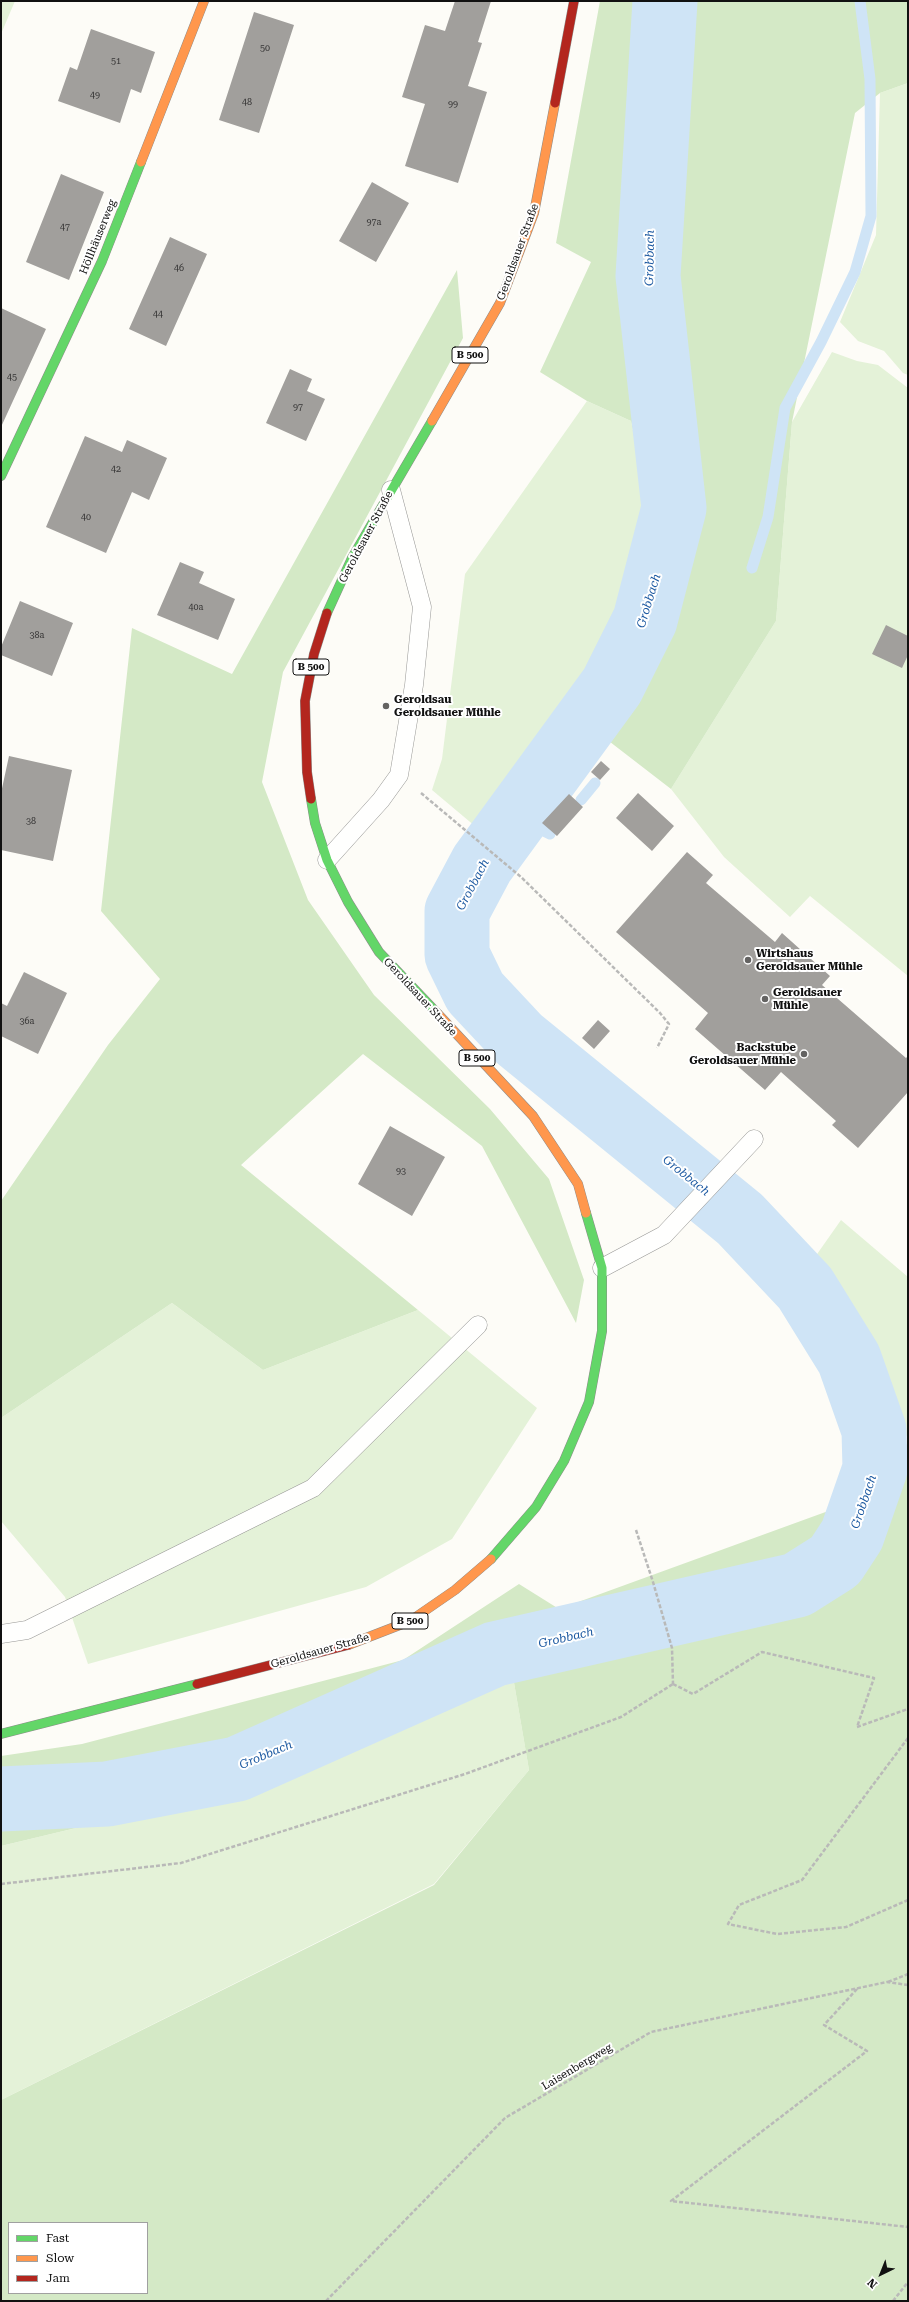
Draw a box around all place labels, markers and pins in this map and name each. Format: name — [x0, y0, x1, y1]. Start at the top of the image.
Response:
place label: Geroldsau Geroldsauer Mühle — [394, 693, 501, 719]
marker: Geroldsau Geroldsauer Mühle — [381, 701, 391, 711]
place label: Wirtshaus Geroldsauer Mühle — [756, 947, 863, 973]
marker: Wirtshaus Geroldsauer Mühle — [743, 955, 753, 965]
place label: Geroldsauer Mühle — [773, 986, 842, 1012]
marker: Geroldsauer Mühle — [760, 994, 770, 1004]
place label: Backstube Geroldsauer Mühle — [689, 1041, 796, 1067]
marker: Backstube Geroldsauer Mühle — [799, 1049, 809, 1059]

